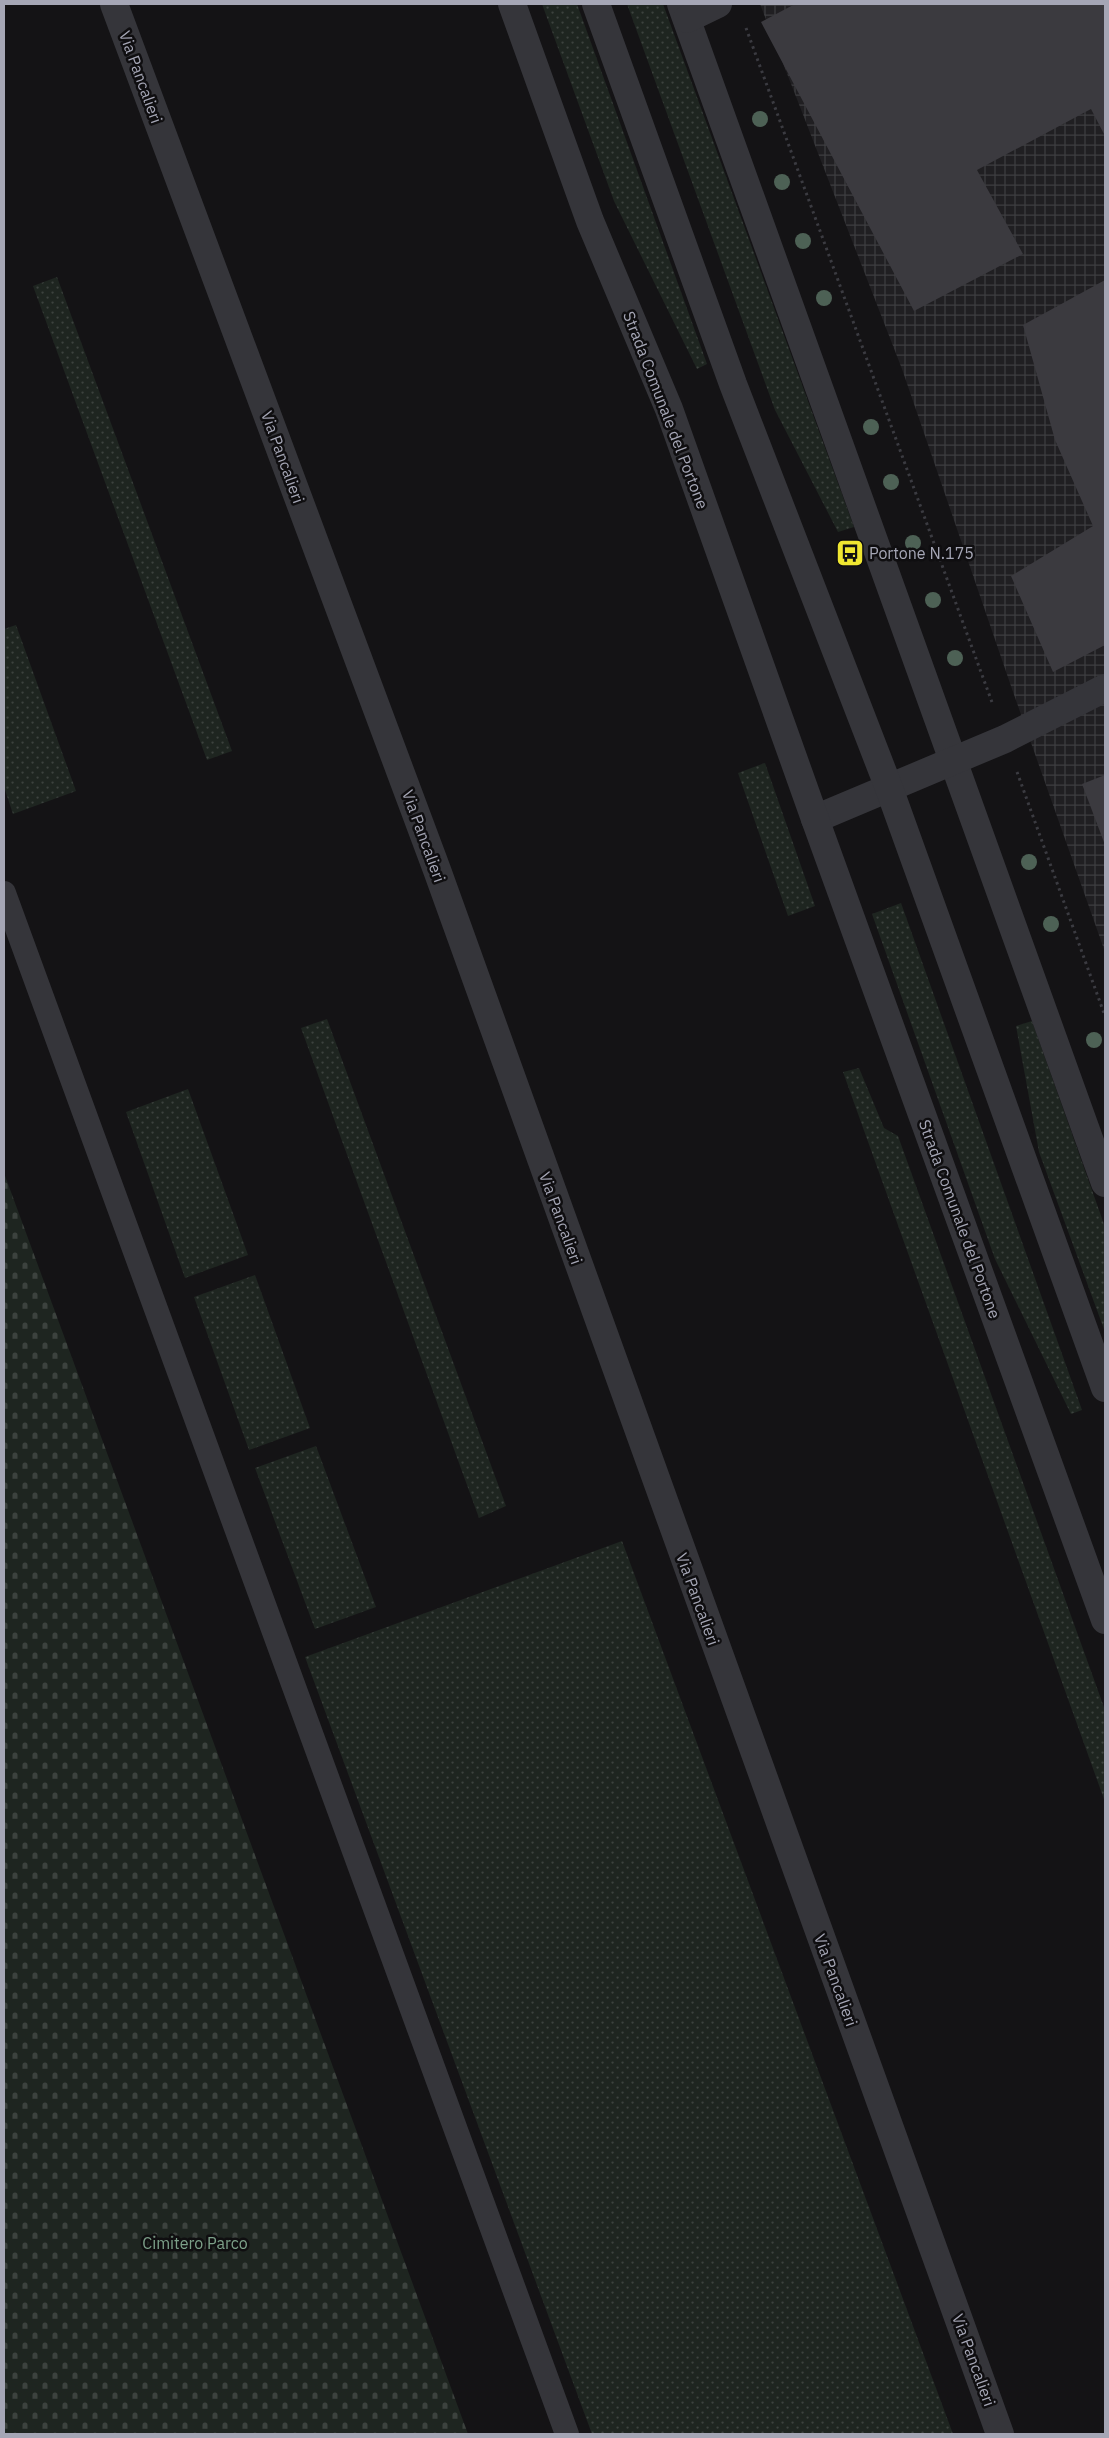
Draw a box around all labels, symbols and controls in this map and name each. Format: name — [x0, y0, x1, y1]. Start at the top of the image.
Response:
street label: Via Pancalieri — [115, 28, 167, 126]
street label: Strada Comunale del Portone — [619, 308, 713, 512]
street label: Via Pancalieri — [257, 408, 309, 506]
bus stop icon: Portone N.175 — [835, 538, 865, 568]
place label: Portone N.175 — [869, 543, 974, 563]
street label: Via Pancalieri — [398, 787, 450, 885]
street label: Strada Comunale del Portone — [915, 1117, 1005, 1321]
street label: Via Pancalieri — [535, 1169, 587, 1267]
street label: Via Pancalieri — [672, 1550, 724, 1648]
street label: Via Pancalieri — [810, 1931, 862, 2029]
park label: Cimitero Parco — [142, 2233, 248, 2253]
street label: Via Pancalieri — [948, 2311, 1000, 2409]

